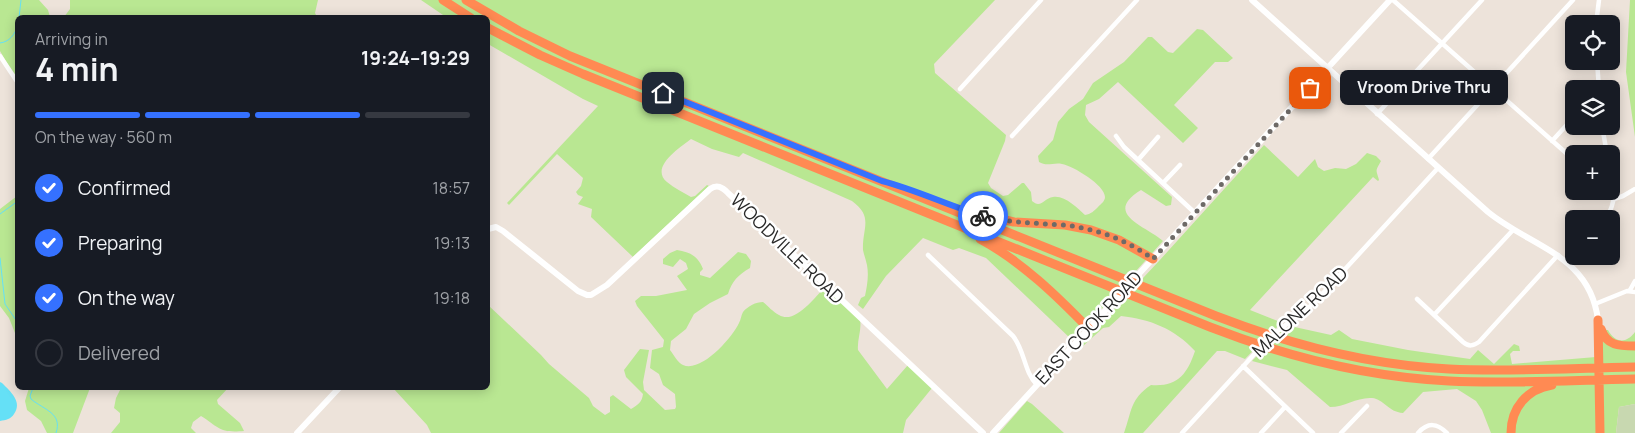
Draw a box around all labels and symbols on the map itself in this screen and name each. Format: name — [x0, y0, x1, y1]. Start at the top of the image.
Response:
pin — [1289, 67, 1331, 109]
callout: Vroom Drive Thru — [1340, 70, 1508, 106]
pin — [642, 72, 684, 114]
street label: WOODVILLE ROAD — [726, 188, 850, 309]
courier — [958, 191, 1008, 241]
street label: MALONE ROAD — [1246, 261, 1352, 362]
street label: EAST COOK ROAD — [1030, 266, 1147, 389]

